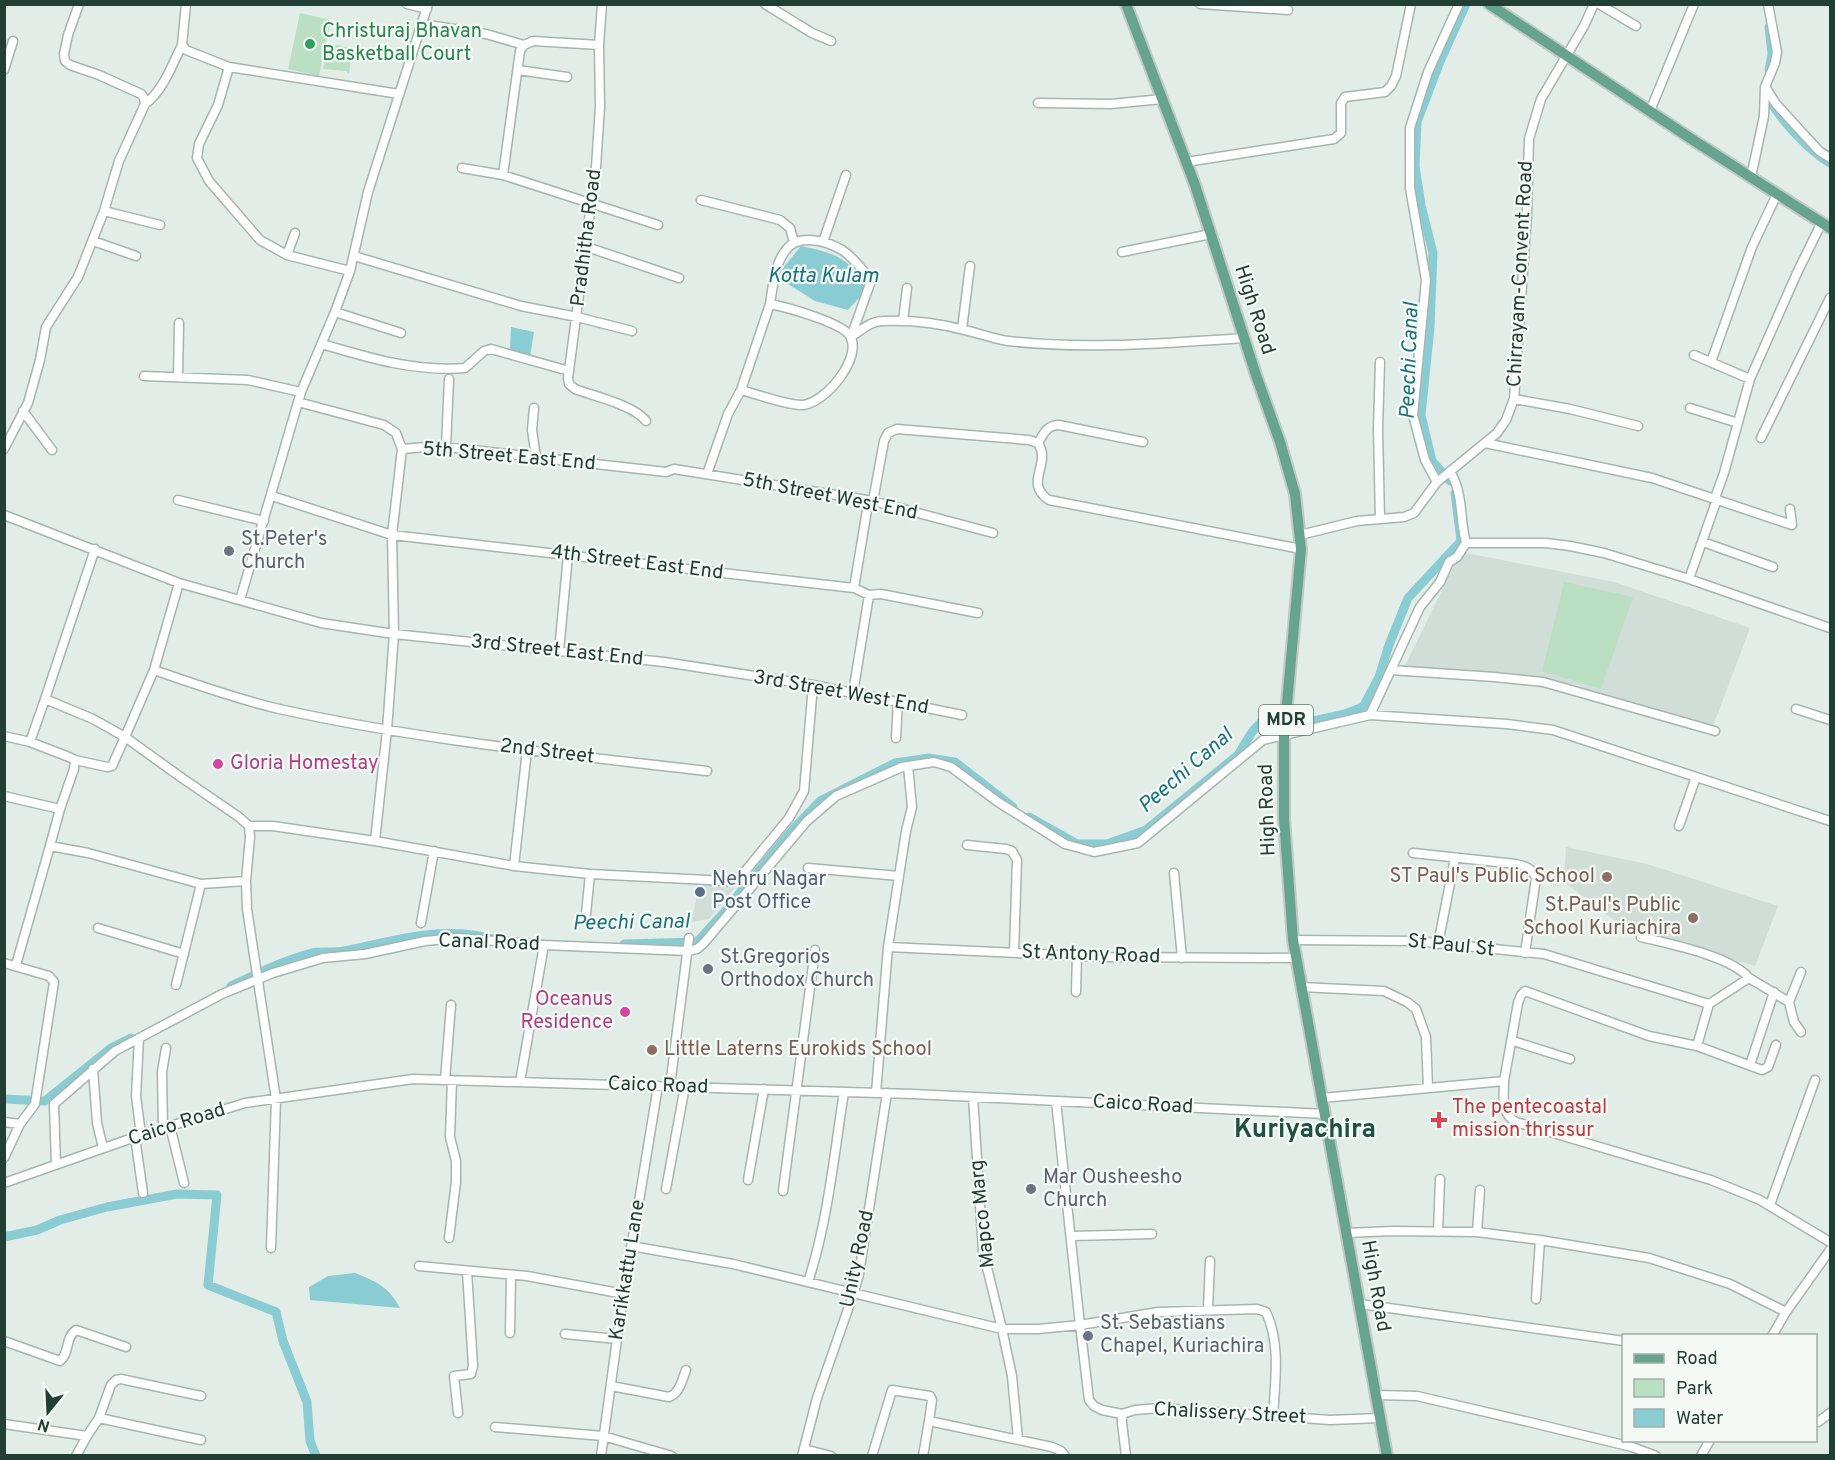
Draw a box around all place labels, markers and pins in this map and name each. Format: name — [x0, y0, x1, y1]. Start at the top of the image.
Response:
place label: Christuraj Bhavan Basketball Court — [322, 19, 482, 68]
marker: Christuraj Bhavan Basketball Court — [303, 37, 317, 51]
place label: St.Peter's Church — [241, 527, 327, 576]
marker: St.Peter's Church — [222, 544, 236, 558]
place label: Gloria Homestay — [230, 751, 379, 777]
marker: Gloria Homestay — [211, 757, 225, 771]
place label: ST Paul's Public School — [1389, 864, 1595, 890]
place label: Nehru Nagar Post Office — [712, 867, 827, 916]
marker: ST Paul's Public School — [1600, 870, 1614, 884]
marker: Nehru Nagar Post Office — [693, 885, 707, 899]
place label: St.Paul's Public School Kuriachira — [1523, 893, 1681, 942]
marker: St.Paul's Public School Kuriachira — [1686, 911, 1700, 925]
place label: St.Gregorios Orthodox Church — [720, 945, 874, 994]
marker: St.Gregorios Orthodox Church — [701, 962, 715, 976]
place label: Oceanus Residence — [521, 987, 613, 1036]
marker: Oceanus Residence — [618, 1005, 632, 1019]
place label: Little Laterns Eurokids School — [664, 1037, 932, 1063]
marker: Little Laterns Eurokids School — [645, 1043, 659, 1057]
place label: The pentecoastal mission thrissur — [1452, 1095, 1607, 1144]
marker: The pentecoastal mission thrissur — [1430, 1111, 1448, 1129]
place label: Mar Ousheesho Church — [1043, 1165, 1182, 1214]
marker: Mar Ousheesho Church — [1024, 1182, 1038, 1196]
place label: St. Sebastians Chapel, Kuriachira — [1100, 1311, 1264, 1360]
marker: St. Sebastians Chapel, Kuriachira — [1081, 1329, 1095, 1343]

